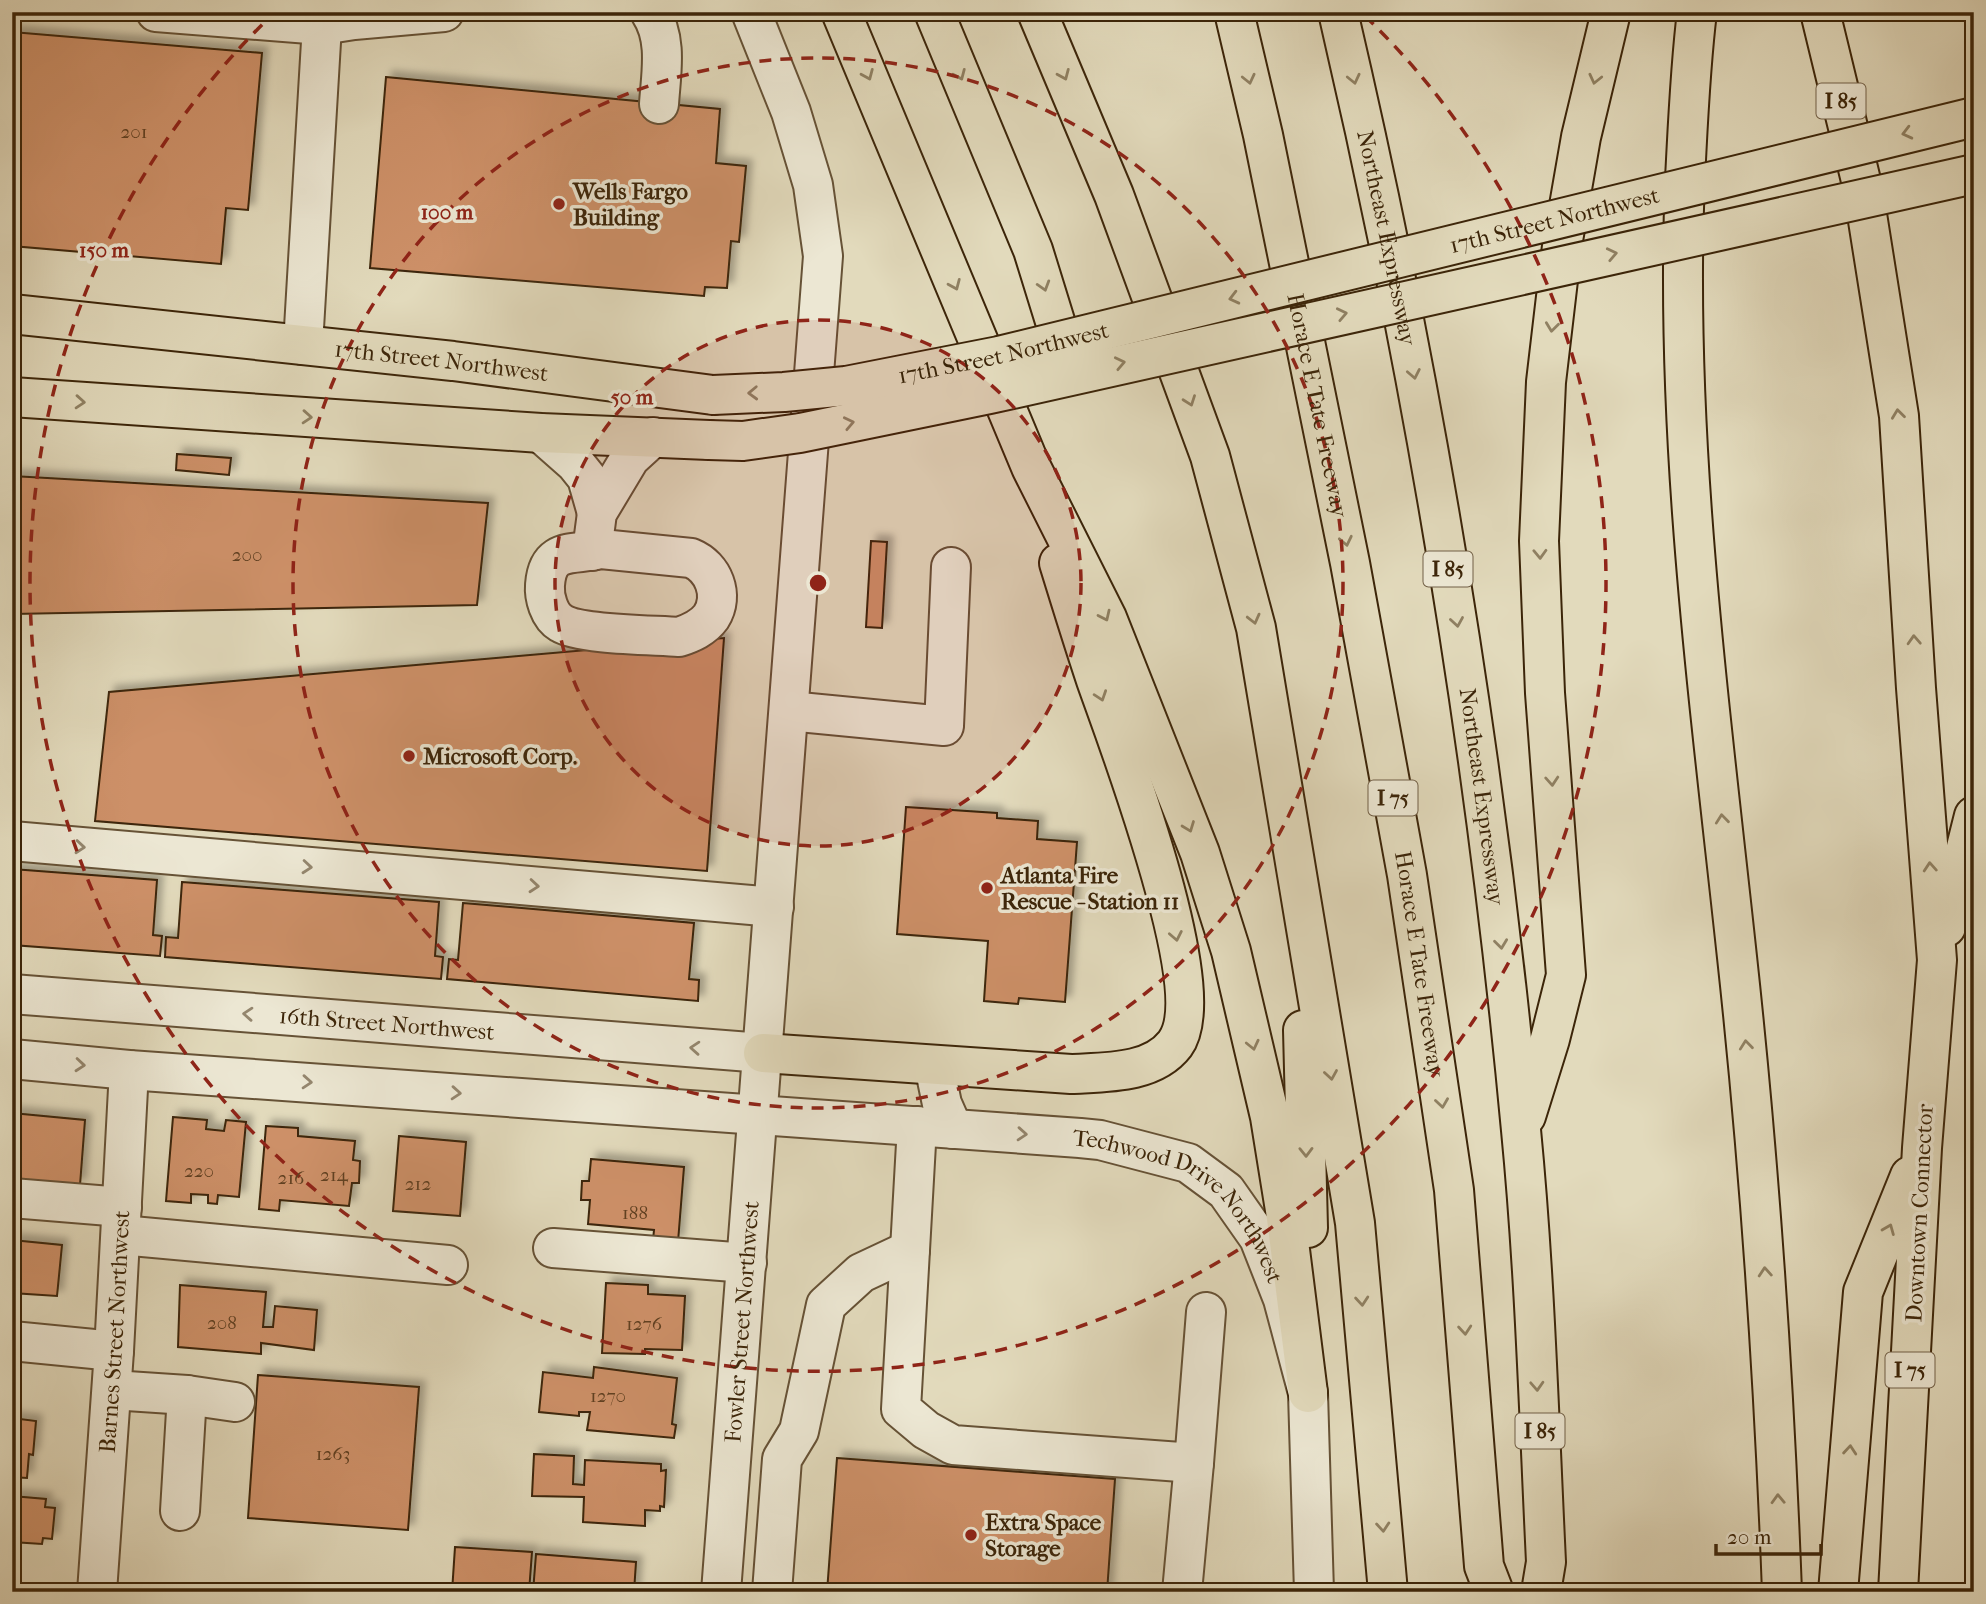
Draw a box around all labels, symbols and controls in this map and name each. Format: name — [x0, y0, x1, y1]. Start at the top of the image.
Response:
one-way arrow — [952, 68, 966, 80]
one-way arrow — [1055, 68, 1069, 80]
one-way arrow — [859, 69, 873, 81]
one-way arrow — [1589, 72, 1603, 84]
one-way arrow — [1241, 73, 1256, 85]
one-way arrow — [1345, 73, 1360, 85]
road number: I 85 — [1816, 84, 1866, 119]
house number: 201 — [121, 121, 147, 143]
one-way arrow — [1902, 125, 1914, 139]
street label: Northeast Expressway — [1351, 128, 1422, 348]
place label: Wells Fargo Building — [572, 178, 688, 231]
street label: 17th Street Northwest — [1447, 182, 1662, 259]
marker: Wells Fargo Building — [551, 196, 567, 212]
text: 100 m — [421, 200, 474, 224]
text: 150 m — [79, 238, 130, 262]
one-way arrow — [1606, 248, 1618, 263]
one-way arrow — [947, 278, 961, 290]
one-way arrow — [1036, 280, 1051, 292]
one-way arrow — [1229, 290, 1241, 304]
street label: Horace E Tate Freeway — [1281, 291, 1354, 520]
one-way arrow — [1336, 308, 1348, 323]
street label: 17th Street Northwest — [896, 317, 1111, 390]
one-way arrow — [1545, 321, 1560, 332]
street label: 17th Street Northwest — [333, 335, 550, 387]
one-way arrow — [1113, 357, 1125, 372]
one-way arrow — [1405, 368, 1420, 380]
text: 50 m — [611, 385, 654, 409]
one-way arrow — [748, 386, 759, 401]
one-way arrow — [75, 394, 86, 409]
one-way arrow — [1182, 395, 1196, 407]
one-way arrow — [1891, 408, 1906, 419]
one-way arrow — [302, 410, 313, 425]
one-way arrow — [843, 416, 855, 431]
one-way arrow — [1337, 535, 1352, 547]
house number: 200 — [232, 544, 262, 566]
one-way arrow — [1532, 548, 1547, 559]
road number: I 85 — [1424, 552, 1472, 586]
centre of rings — [806, 571, 830, 595]
one-way arrow — [1097, 608, 1111, 621]
one-way arrow — [1246, 613, 1260, 625]
one-way arrow — [1449, 616, 1464, 628]
one-way arrow — [1907, 635, 1922, 646]
street label: Northeast Expressway — [1454, 686, 1510, 907]
one-way arrow — [1093, 689, 1108, 701]
place label: Microsoft Corp. — [423, 743, 577, 770]
marker: Microsoft Corp. — [401, 748, 417, 764]
one-way arrow — [1544, 776, 1559, 787]
road number: I 75 — [1368, 780, 1418, 816]
one-way arrow — [1714, 813, 1729, 825]
one-way arrow — [1181, 820, 1195, 832]
one-way arrow — [75, 839, 86, 854]
street label: Horace E Tate Freeway — [1389, 849, 1450, 1079]
one-way arrow — [302, 859, 313, 874]
place label: Atlanta Fire Rescue - Station 11 — [999, 862, 1179, 915]
one-way arrow — [1923, 862, 1938, 873]
one-way arrow — [528, 878, 539, 893]
marker: Atlanta Fire Rescue - Station 11 — [979, 880, 995, 896]
one-way arrow — [1168, 930, 1183, 942]
one-way arrow — [1493, 939, 1508, 950]
street label: 16th Street Northwest — [278, 1002, 496, 1046]
one-way arrow — [243, 1007, 254, 1022]
one-way arrow — [1245, 1039, 1259, 1051]
one-way arrow — [1739, 1040, 1754, 1051]
one-way arrow — [689, 1041, 700, 1056]
one-way arrow — [74, 1058, 86, 1073]
one-way arrow — [1323, 1070, 1338, 1081]
one-way arrow — [302, 1075, 313, 1090]
one-way arrow — [451, 1085, 462, 1100]
one-way arrow — [1434, 1098, 1449, 1109]
street label: Downtown Connector — [1900, 1103, 1939, 1323]
street label: Techwood Drive Northwest — [1072, 1124, 1288, 1287]
one-way arrow — [1016, 1126, 1027, 1141]
one-way arrow — [1299, 1147, 1314, 1158]
house number: 220 — [184, 1160, 214, 1182]
house number: 214 — [320, 1164, 349, 1186]
house number: 216 — [278, 1167, 305, 1189]
house number: 212 — [405, 1173, 431, 1195]
street label: Fowler Street Northwest — [719, 1200, 765, 1444]
house number: 188 — [622, 1202, 648, 1224]
street label: Barnes Street Northwest — [94, 1210, 135, 1454]
one-way arrow — [1880, 1223, 1894, 1235]
one-way arrow — [1758, 1266, 1773, 1277]
one-way arrow — [1354, 1295, 1369, 1306]
house number: 208 — [207, 1312, 237, 1334]
house number: 1276 — [626, 1313, 663, 1335]
one-way arrow — [1457, 1324, 1472, 1335]
road number: I 75 — [1885, 1352, 1934, 1388]
one-way arrow — [1530, 1381, 1545, 1392]
house number: 1270 — [590, 1385, 626, 1407]
road number: I 85 — [1516, 1414, 1564, 1448]
house number: 1263 — [316, 1443, 350, 1465]
one-way arrow — [1842, 1445, 1857, 1456]
one-way arrow — [1771, 1493, 1786, 1504]
place label: Extra Space Storage — [985, 1509, 1102, 1562]
scale bar — [1716, 1513, 1822, 1557]
one-way arrow — [1375, 1522, 1390, 1533]
text: 20 m — [1727, 1525, 1772, 1549]
marker: Extra Space Storage — [963, 1527, 979, 1543]

